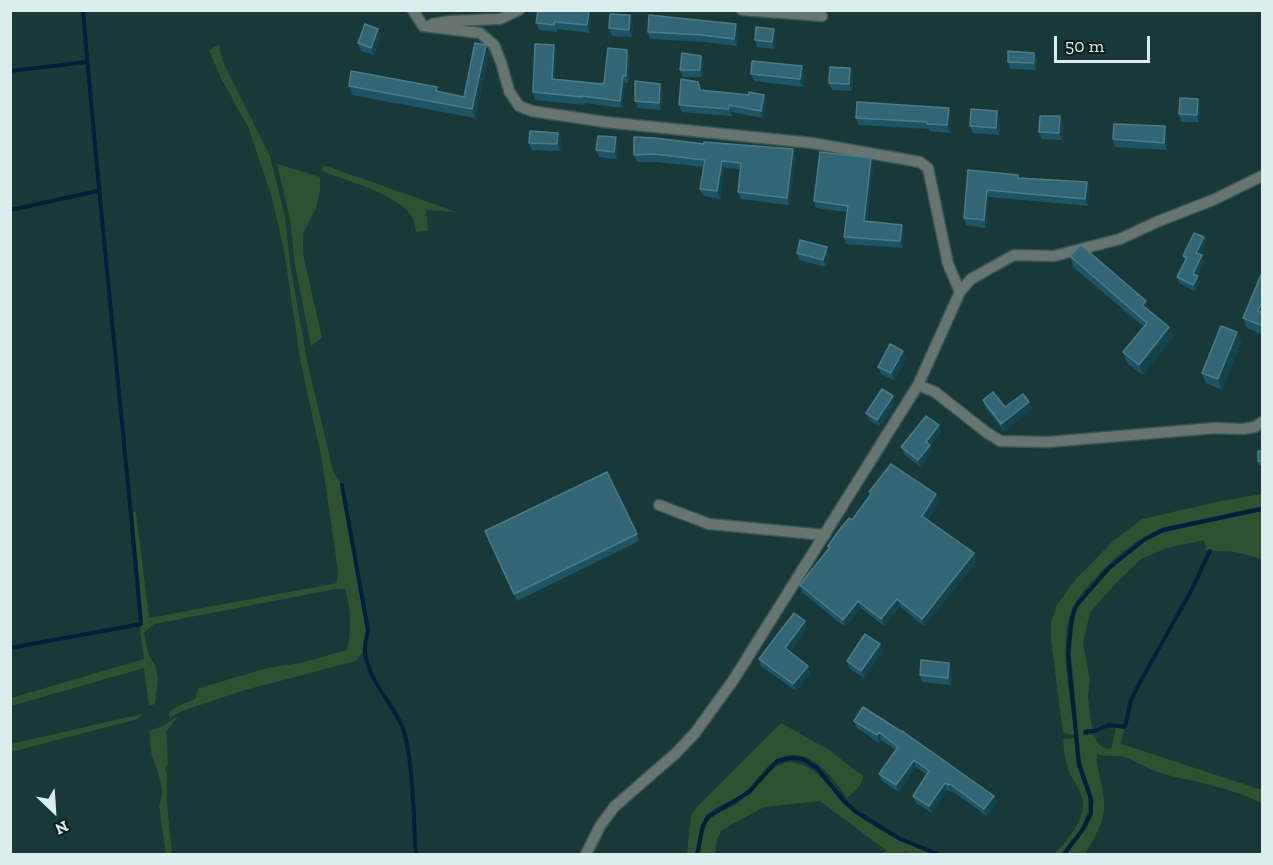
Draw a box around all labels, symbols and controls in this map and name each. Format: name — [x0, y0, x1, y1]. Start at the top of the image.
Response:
scale bar — [1057, 24, 1153, 62]
text: 50 m — [1065, 35, 1104, 57]
north arrow — [24, 781, 84, 841]
text: N — [52, 817, 71, 839]

